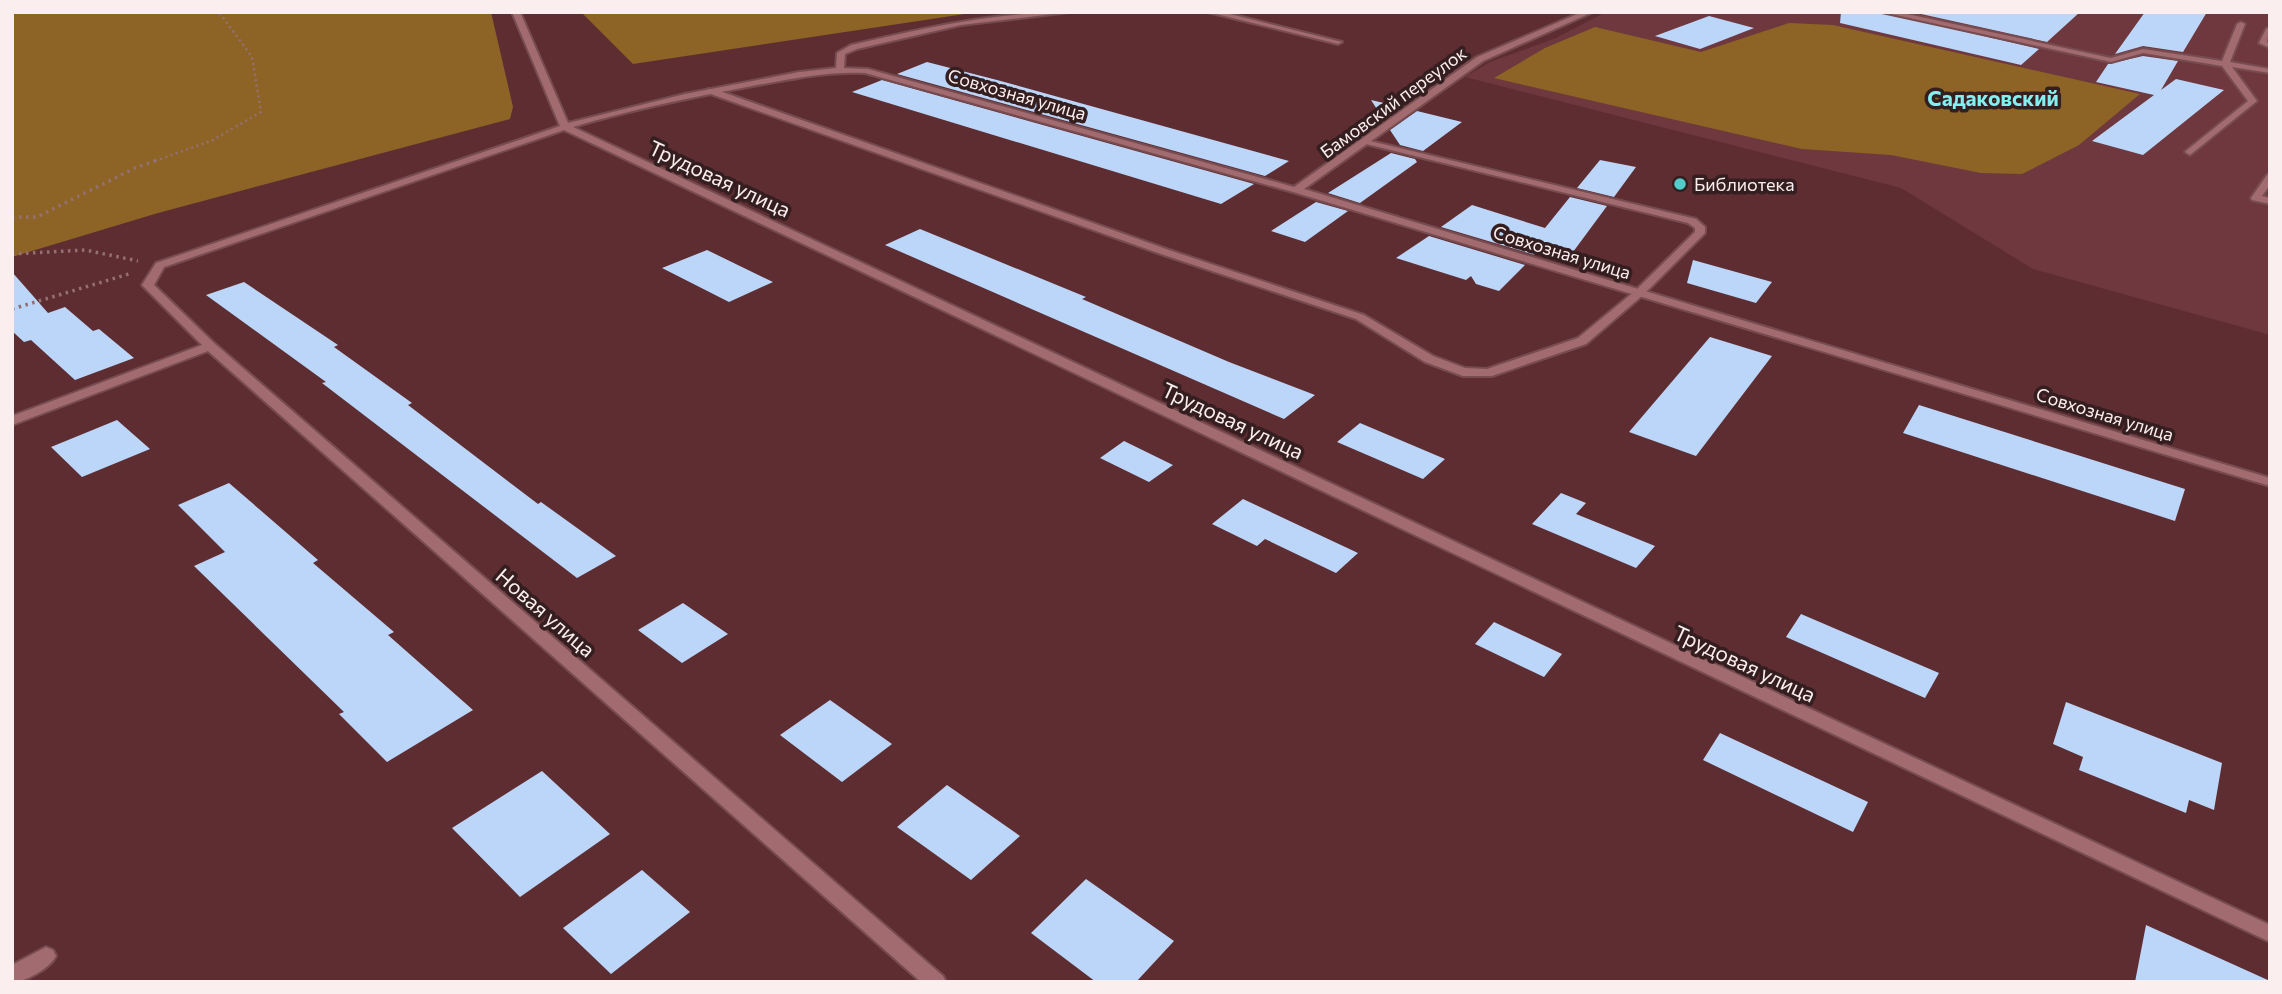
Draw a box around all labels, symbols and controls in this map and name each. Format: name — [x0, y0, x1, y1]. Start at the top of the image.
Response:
street label: Бамовский переулок — [1316, 41, 1471, 162]
street label: Совхозная улица — [945, 64, 1089, 124]
district label: Садаковский — [1927, 85, 2059, 110]
street label: Трудовая улица — [645, 134, 795, 222]
place label: Библиотека — [1694, 173, 1795, 195]
marker: Библиотека — [1672, 176, 1688, 192]
street label: Совхозная улица — [1490, 221, 1634, 283]
street label: Трудовая улица — [1158, 376, 1308, 464]
street label: Совхозная улица — [2033, 383, 2177, 445]
street label: Новая улица — [491, 562, 601, 662]
street label: Трудовая улица — [1670, 619, 1820, 707]

